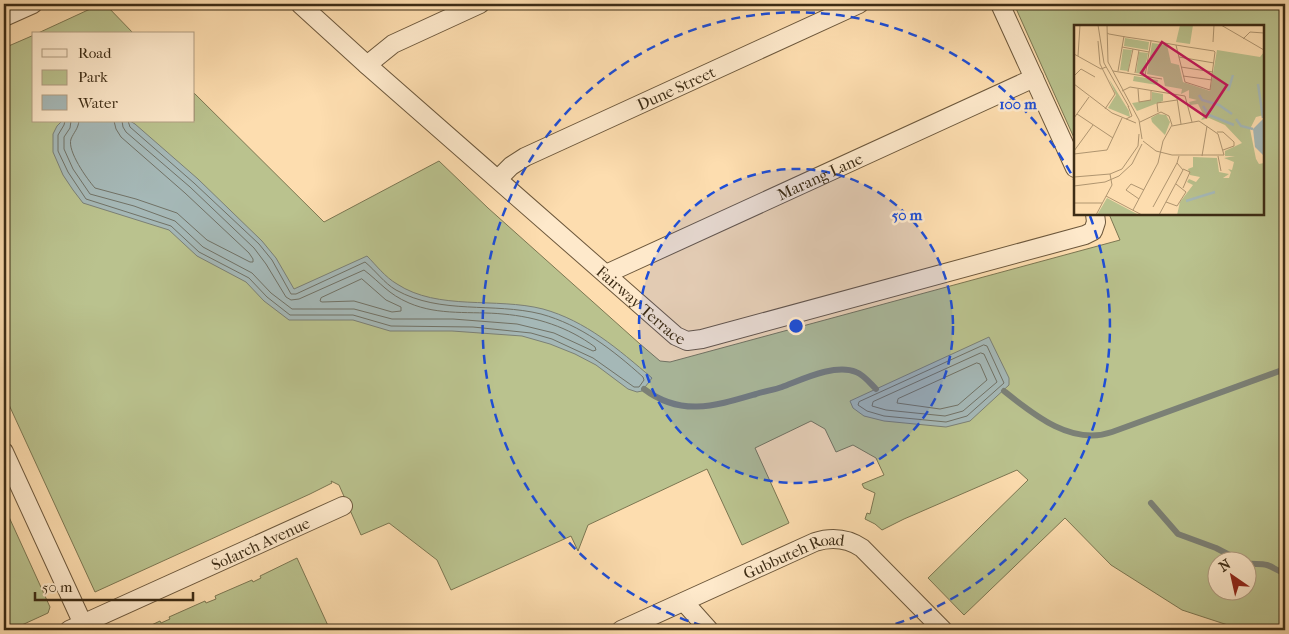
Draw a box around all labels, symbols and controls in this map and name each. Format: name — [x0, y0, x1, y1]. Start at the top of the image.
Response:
inset map — [1074, 25, 1264, 215]
legend — [32, 32, 195, 122]
text: Road — [78, 44, 112, 62]
street label: Dune Street — [634, 62, 719, 114]
text: Park — [78, 68, 108, 86]
text: Water — [77, 94, 118, 112]
text: 100 m — [999, 95, 1037, 113]
street label: Marang Lane — [774, 149, 866, 204]
text: 50 m — [892, 206, 923, 224]
street label: Fairway Terrace — [592, 262, 688, 349]
centre of rings — [787, 317, 805, 335]
street label: Solarch Avenue — [208, 513, 313, 574]
street label: Gubbuteh Road — [740, 530, 846, 583]
north arrow — [1206, 552, 1256, 602]
text: N — [1216, 555, 1234, 576]
scale bar — [35, 569, 192, 601]
text: 50 m — [42, 578, 73, 596]

